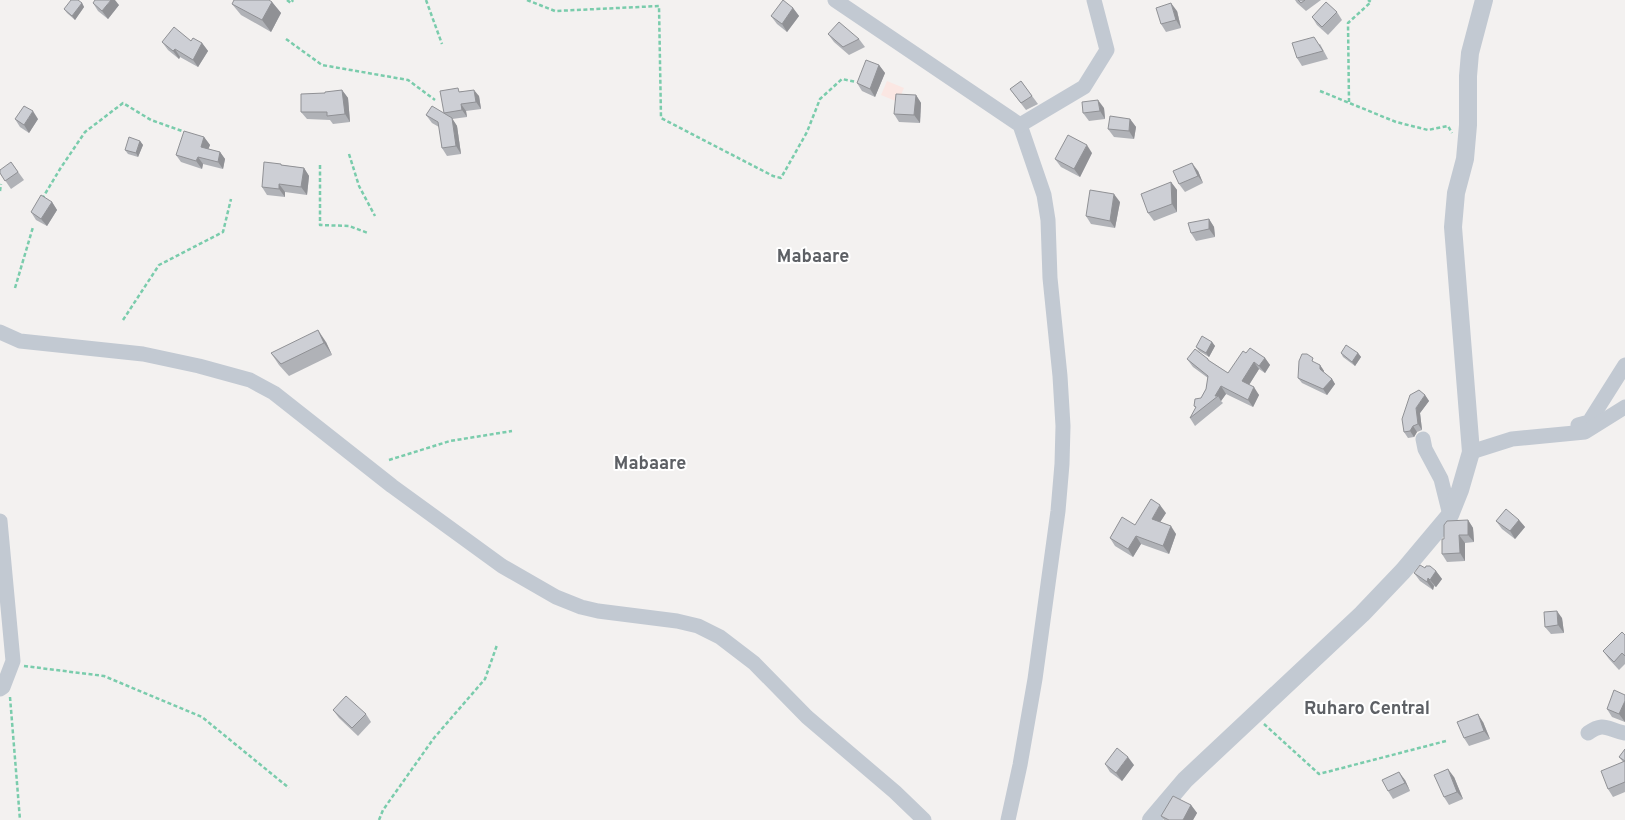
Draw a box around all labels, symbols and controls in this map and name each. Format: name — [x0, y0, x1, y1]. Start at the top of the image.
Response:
district label: Mabaare — [777, 246, 849, 269]
district label: Mabaare — [614, 453, 686, 476]
district label: Ruharo Central — [1304, 698, 1430, 721]

